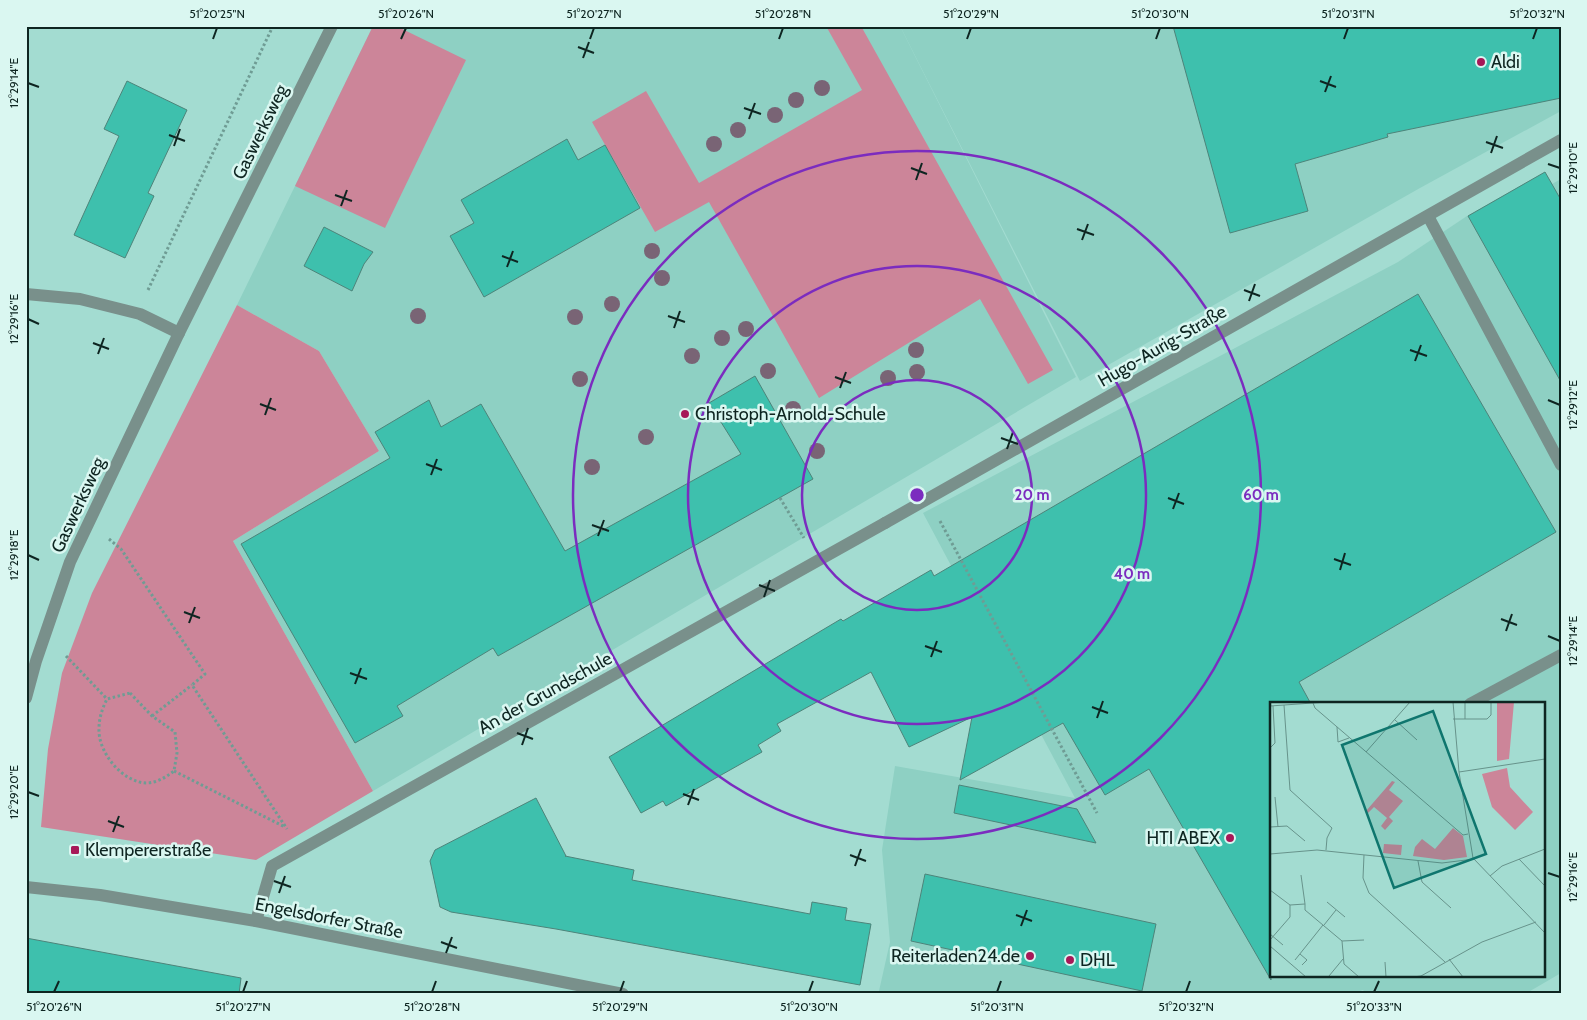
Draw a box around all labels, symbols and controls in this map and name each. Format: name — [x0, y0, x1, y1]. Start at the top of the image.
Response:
text: 51°20'25"N — [189, 6, 245, 21]
text: 51°20'26"N — [378, 6, 434, 21]
text: 51°20'27"N — [566, 6, 622, 21]
text: 51°20'28"N — [755, 6, 811, 21]
text: 51°20'29"N — [943, 6, 999, 21]
text: 51°20'30"N — [1131, 6, 1189, 21]
text: 51°20'31"N — [1321, 6, 1375, 21]
text: 51°20'32"N — [1509, 6, 1565, 21]
place label: Aldi — [1491, 51, 1520, 73]
marker: Aldi — [1475, 56, 1487, 68]
text: 12°29'14"E — [6, 58, 21, 108]
street label: Gaswerksweg — [228, 80, 293, 183]
text: 12°29'10"E — [1565, 142, 1580, 194]
text: 12°29'16"E — [6, 294, 21, 344]
street label: Hugo-Aurig-Straße — [1094, 300, 1230, 392]
text: 12°29'12"E — [1565, 380, 1580, 430]
place label: Christoph-Arnold-Schule — [695, 403, 886, 425]
marker: Christoph-Arnold-Schule — [679, 408, 691, 420]
street label: Gaswerksweg — [46, 453, 110, 556]
centre of rings — [908, 486, 926, 504]
text: 20 m — [1015, 486, 1049, 504]
text: 60 m — [1243, 486, 1279, 504]
text: 12°29'18"E — [6, 529, 21, 580]
text: 40 m — [1114, 565, 1150, 583]
text: 12°29'14"E — [1565, 616, 1580, 666]
street label: An der Grundschule — [474, 647, 616, 739]
inset map — [1270, 702, 1544, 978]
text: 12°29'20"E — [6, 765, 21, 819]
place label: HTI ABEX — [1147, 827, 1220, 849]
marker: HTI ABEX — [1224, 832, 1236, 844]
place label: Klempererstraße — [85, 839, 211, 861]
marker: Klempererstraße — [69, 844, 81, 856]
text: 12°29'16"E — [1565, 852, 1580, 902]
street label: Engelsdorfer Straße — [253, 893, 405, 943]
place label: Reiterladen24.de — [891, 945, 1020, 967]
place label: DHL — [1080, 949, 1115, 971]
marker: Reiterladen24.de — [1024, 950, 1036, 962]
marker: DHL — [1064, 954, 1076, 966]
text: 51°20'26"N — [26, 999, 82, 1014]
text: 51°20'27"N — [215, 999, 271, 1014]
text: 51°20'28"N — [404, 999, 460, 1014]
text: 51°20'29"N — [592, 999, 648, 1014]
text: 51°20'30"N — [780, 999, 838, 1014]
text: 51°20'31"N — [970, 999, 1024, 1014]
text: 51°20'32"N — [1158, 999, 1214, 1014]
text: 51°20'33"N — [1346, 999, 1402, 1014]

